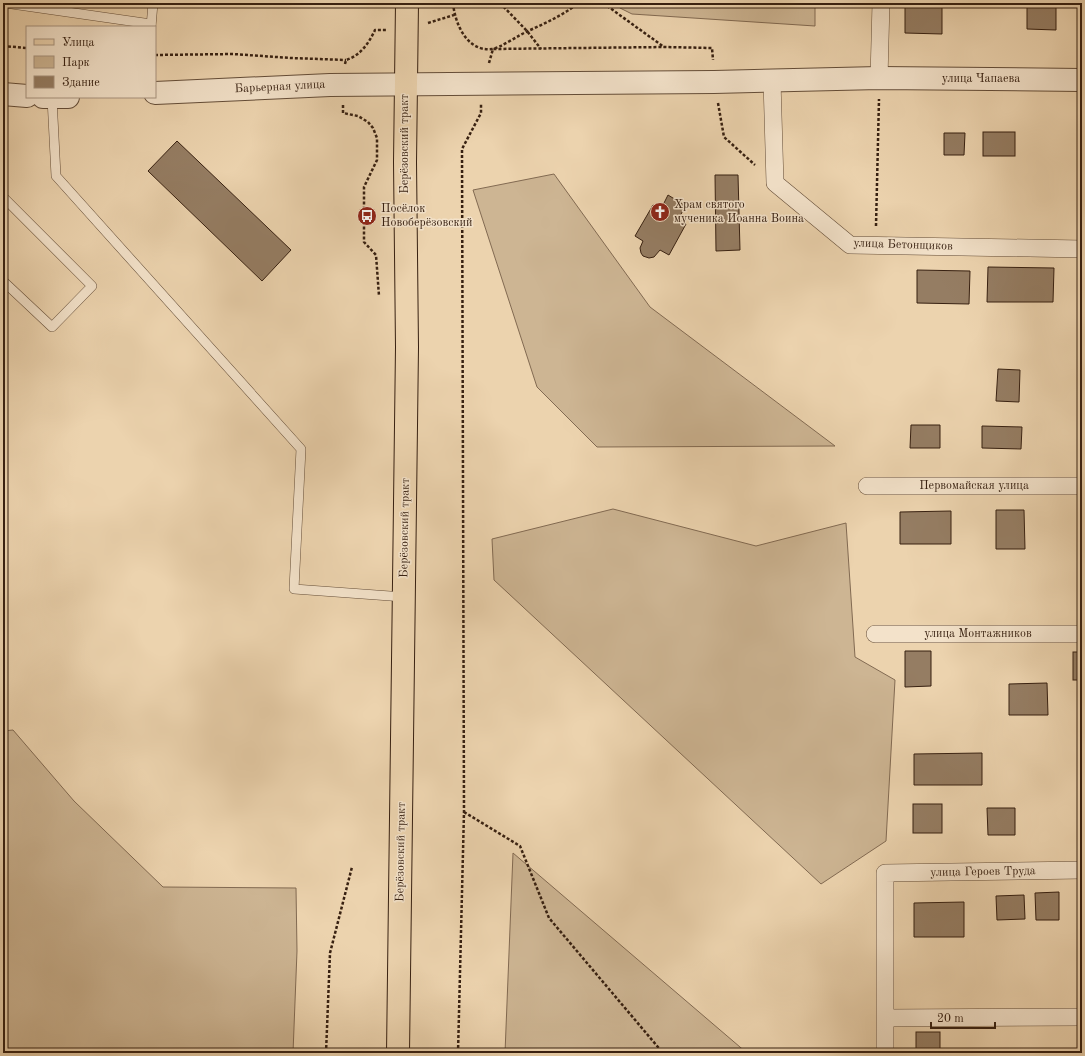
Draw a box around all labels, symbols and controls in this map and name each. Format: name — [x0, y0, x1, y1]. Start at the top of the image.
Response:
legend — [26, 26, 156, 98]
text: Улица — [62, 37, 95, 49]
text: Парк — [62, 57, 90, 69]
street label: улица Чапаева — [942, 73, 1020, 85]
text: Здание — [62, 77, 100, 89]
street label: Барьерная улица — [234, 79, 326, 95]
street label: Берёзовский тракт — [399, 94, 411, 194]
place label: Храм святого мученика Иоанна Воина — [674, 199, 804, 225]
church icon: Храм святого мученика Иоанна Воина — [649, 201, 671, 223]
place label: Посёлок Новоберёзовский — [381, 203, 472, 229]
bus stop icon: Посёлок Новоберёзовский — [356, 205, 378, 227]
street label: улица Бетонщиков — [853, 237, 953, 253]
street label: Берёзовский тракт — [398, 478, 412, 578]
street label: Первомайская улица — [919, 480, 1029, 492]
street label: улица Монтажников — [924, 628, 1032, 640]
street label: Берёзовский тракт — [394, 802, 408, 902]
street label: улица Героев Труда — [930, 865, 1036, 879]
scale bar — [931, 1004, 995, 1030]
text: 20 m — [937, 1013, 964, 1025]

